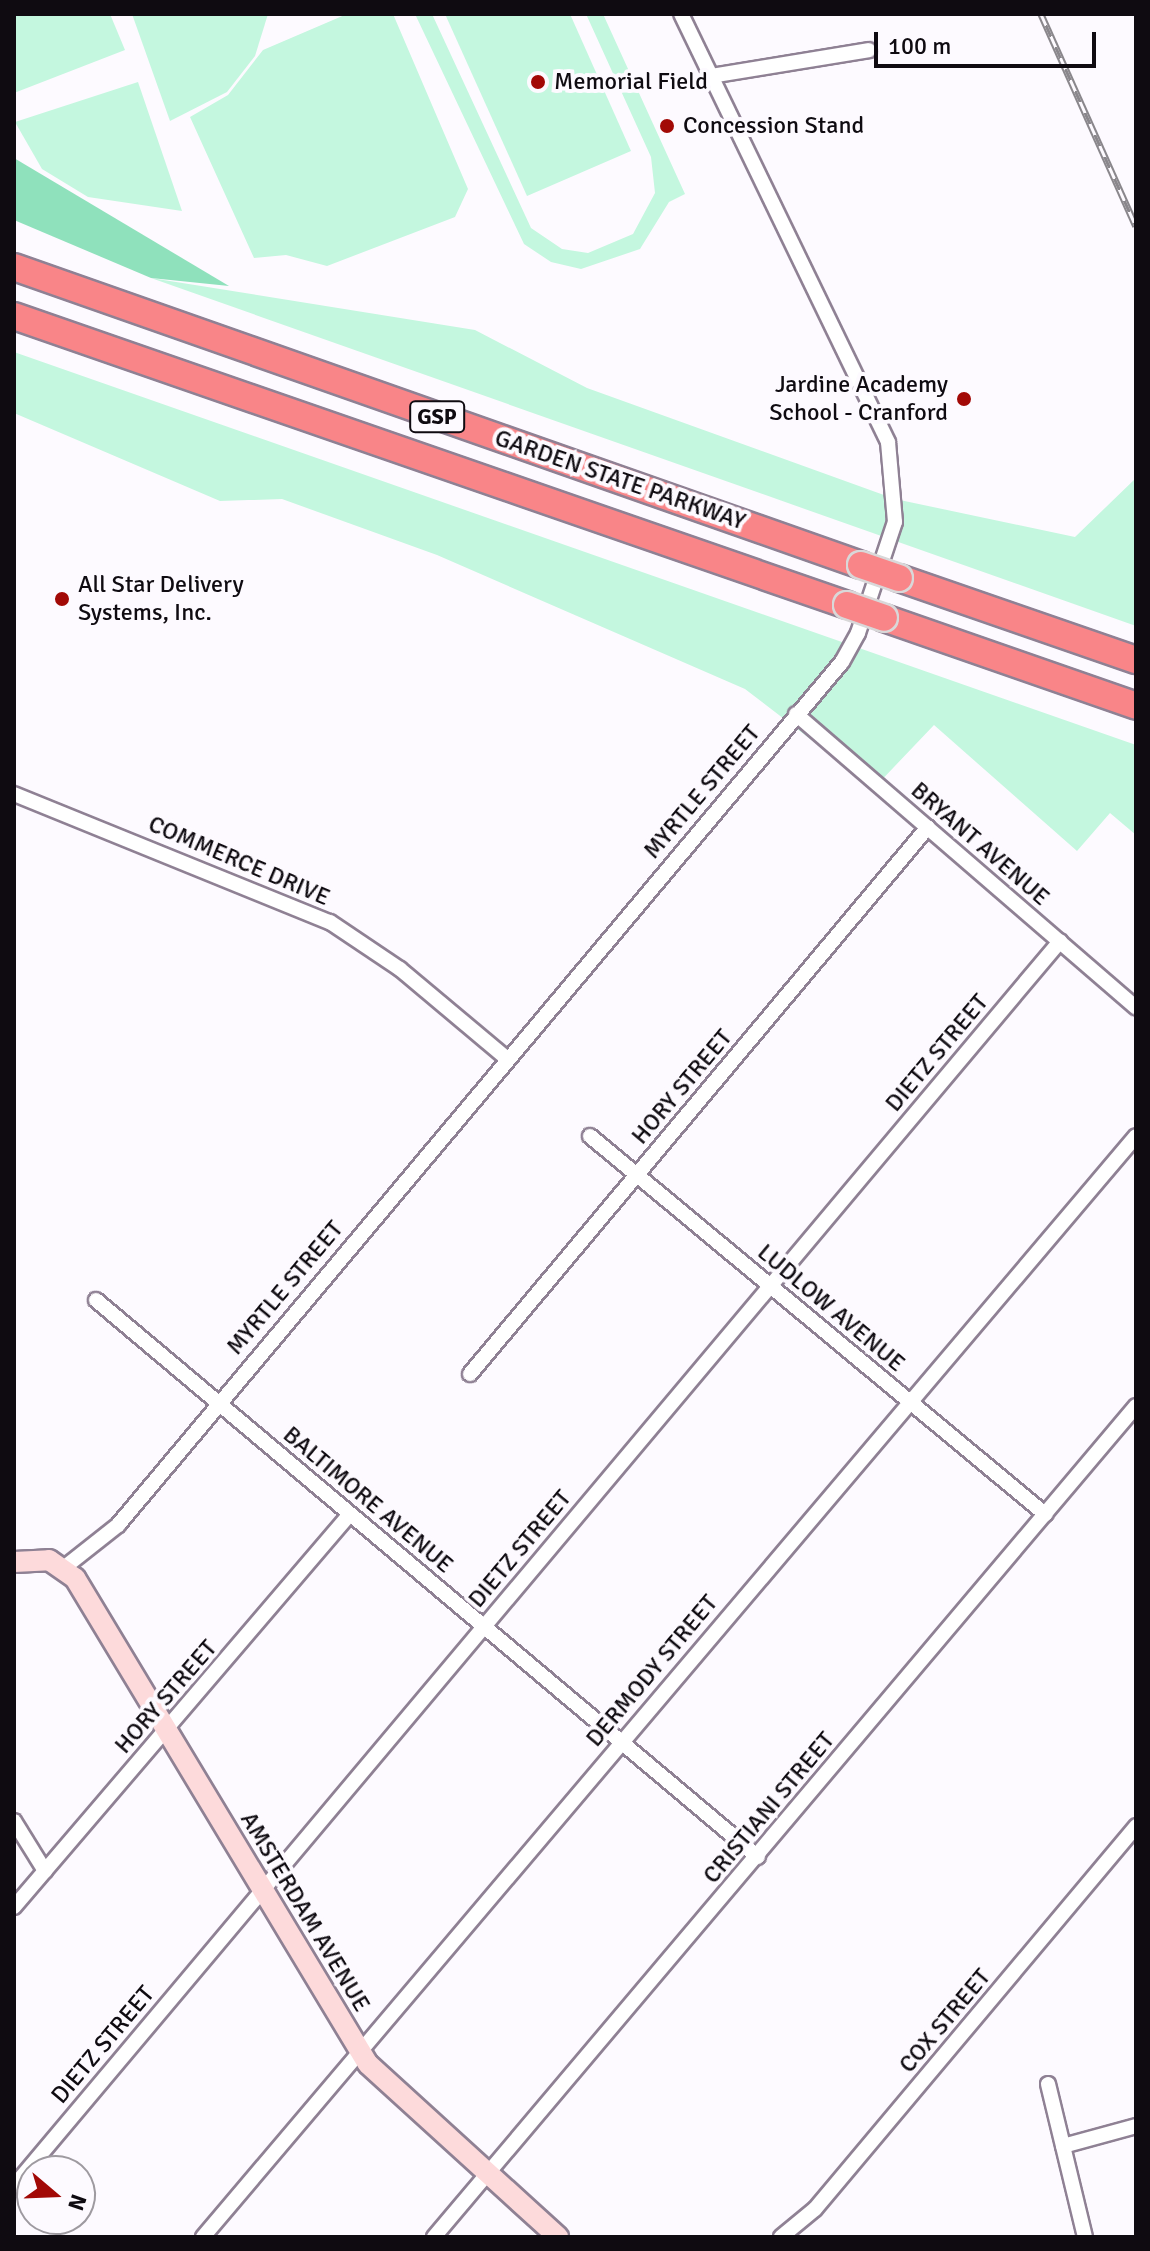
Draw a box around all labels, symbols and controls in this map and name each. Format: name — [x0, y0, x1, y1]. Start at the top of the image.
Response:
scale bar — [878, 16, 1100, 66]
text: 100 m — [888, 31, 951, 61]
place label: Memorial Field — [554, 68, 708, 96]
marker: Memorial Field — [529, 73, 547, 91]
place label: Concession Stand — [683, 112, 864, 140]
marker: Concession Stand — [658, 117, 676, 135]
place label: Jardine Academy School - Cranford — [769, 371, 948, 427]
marker: Jardine Academy School - Cranford — [955, 390, 973, 408]
road number: GSP — [409, 399, 465, 435]
street label: GARDEN STATE PARKWAY — [491, 424, 749, 536]
place label: All Star Delivery Systems, Inc. — [78, 571, 244, 627]
marker: All Star Delivery Systems, Inc. — [53, 590, 71, 608]
street label: MYRTLE STREET — [638, 719, 766, 865]
street label: BRYANT AVENUE — [905, 776, 1055, 912]
street label: COMMERCE DRIVE — [144, 810, 334, 912]
street label: DIETZ STREET — [879, 988, 995, 1118]
street label: HORY STREET — [626, 1024, 738, 1150]
street label: MYRTLE STREET — [221, 1215, 349, 1361]
street label: LUDLOW AVENUE — [751, 1238, 911, 1378]
street label: BALTIMORE AVENUE — [277, 1420, 459, 1580]
street label: DIETZ STREET — [462, 1484, 578, 1614]
street label: DERMODY STREET — [580, 1589, 724, 1753]
street label: HORY STREET — [109, 1634, 223, 1760]
street label: CRISTIANI STREET — [697, 1726, 841, 1890]
street label: AMSTERDAM AVENUE — [234, 1807, 376, 2017]
street label: COX STREET — [893, 1963, 997, 2079]
street label: DIETZ STREET — [45, 1980, 161, 2110]
north arrow — [16, 2155, 96, 2235]
text: N — [62, 2191, 93, 2214]

